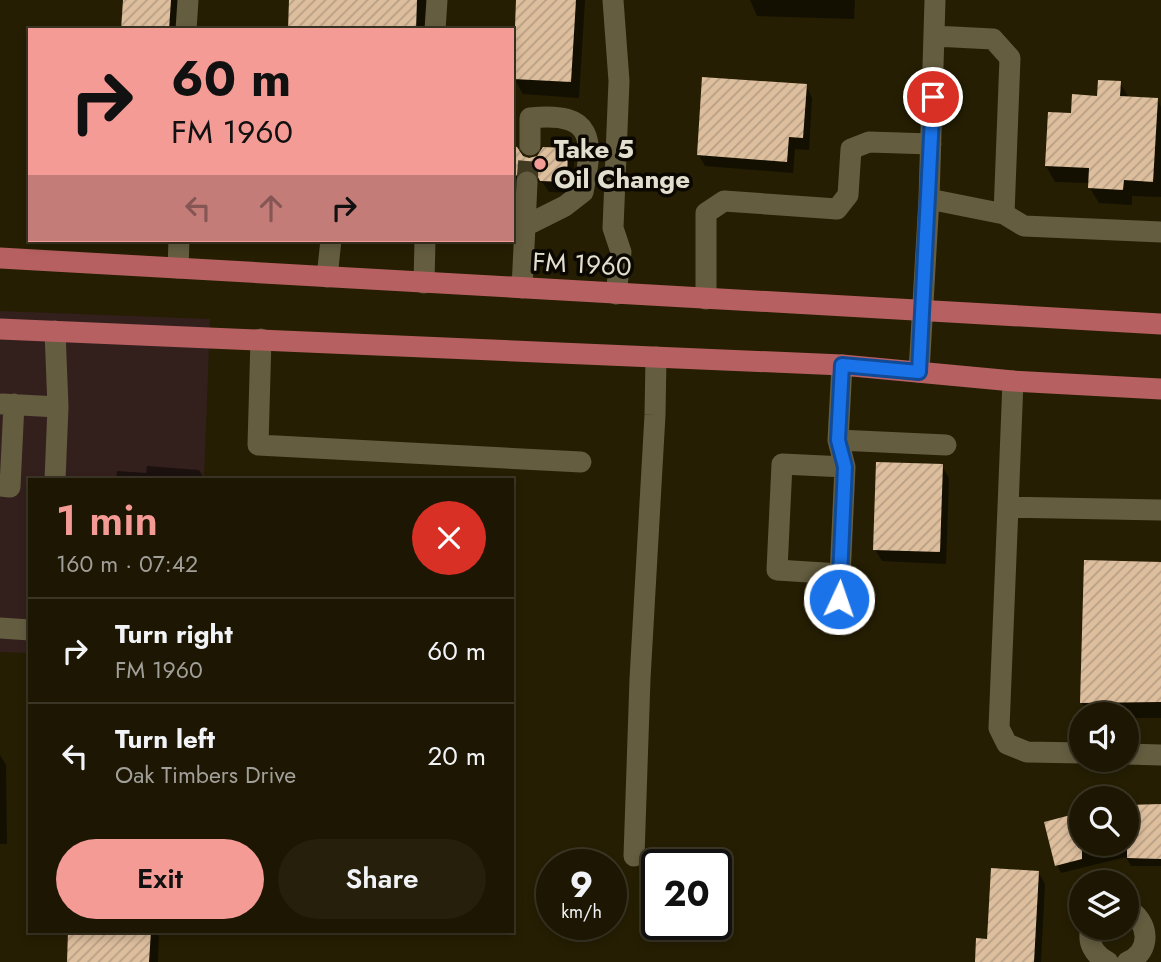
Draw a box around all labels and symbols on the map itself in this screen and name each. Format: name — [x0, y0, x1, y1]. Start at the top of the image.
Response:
pin — [903, 67, 963, 127]
place label: Take 5 Oil Change — [554, 130, 690, 198]
marker: Take 5 Oil Change — [532, 156, 548, 172]
street label: FM 1960 — [532, 242, 632, 286]
position arrow — [802, 562, 876, 636]
speed limit sign: 20 — [641, 849, 732, 940]

